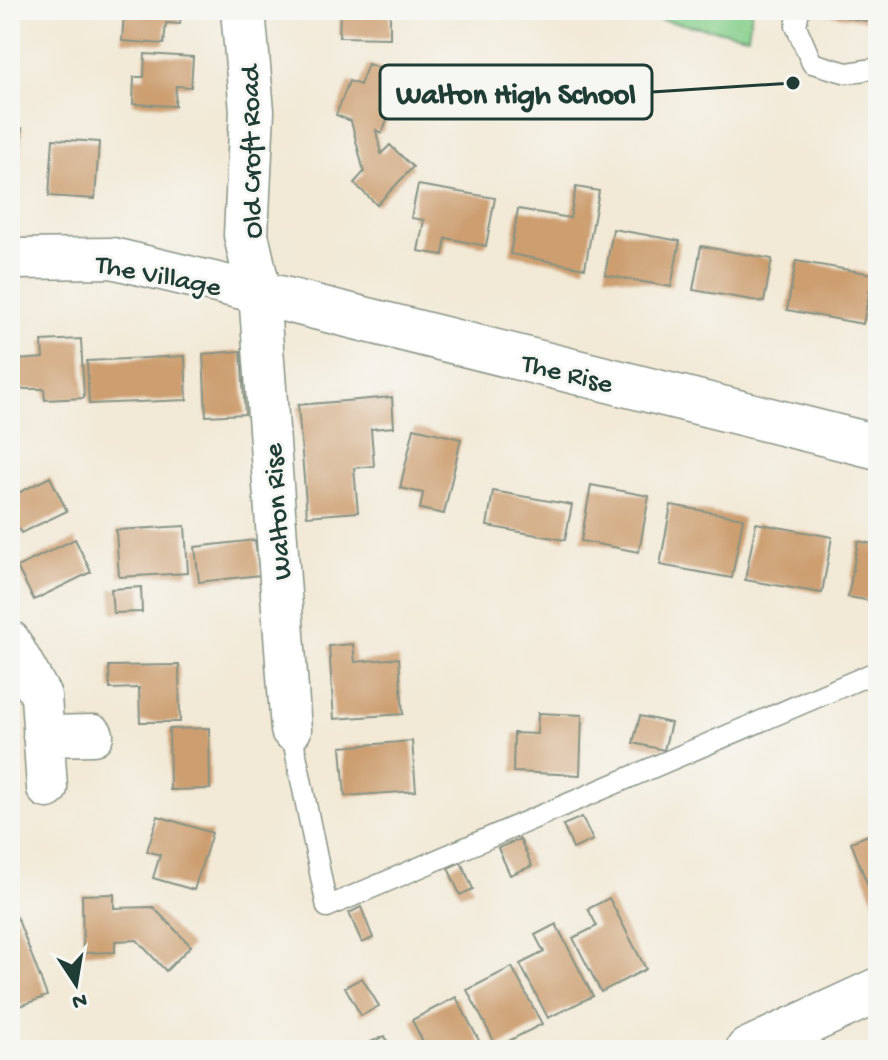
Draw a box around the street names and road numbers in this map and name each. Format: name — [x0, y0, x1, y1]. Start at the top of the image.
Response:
street label: Old Croft Road — [235, 62, 272, 239]
street label: The Village — [91, 249, 224, 306]
street label: The Rise — [516, 348, 616, 403]
street label: Walton Rise — [258, 442, 301, 581]

